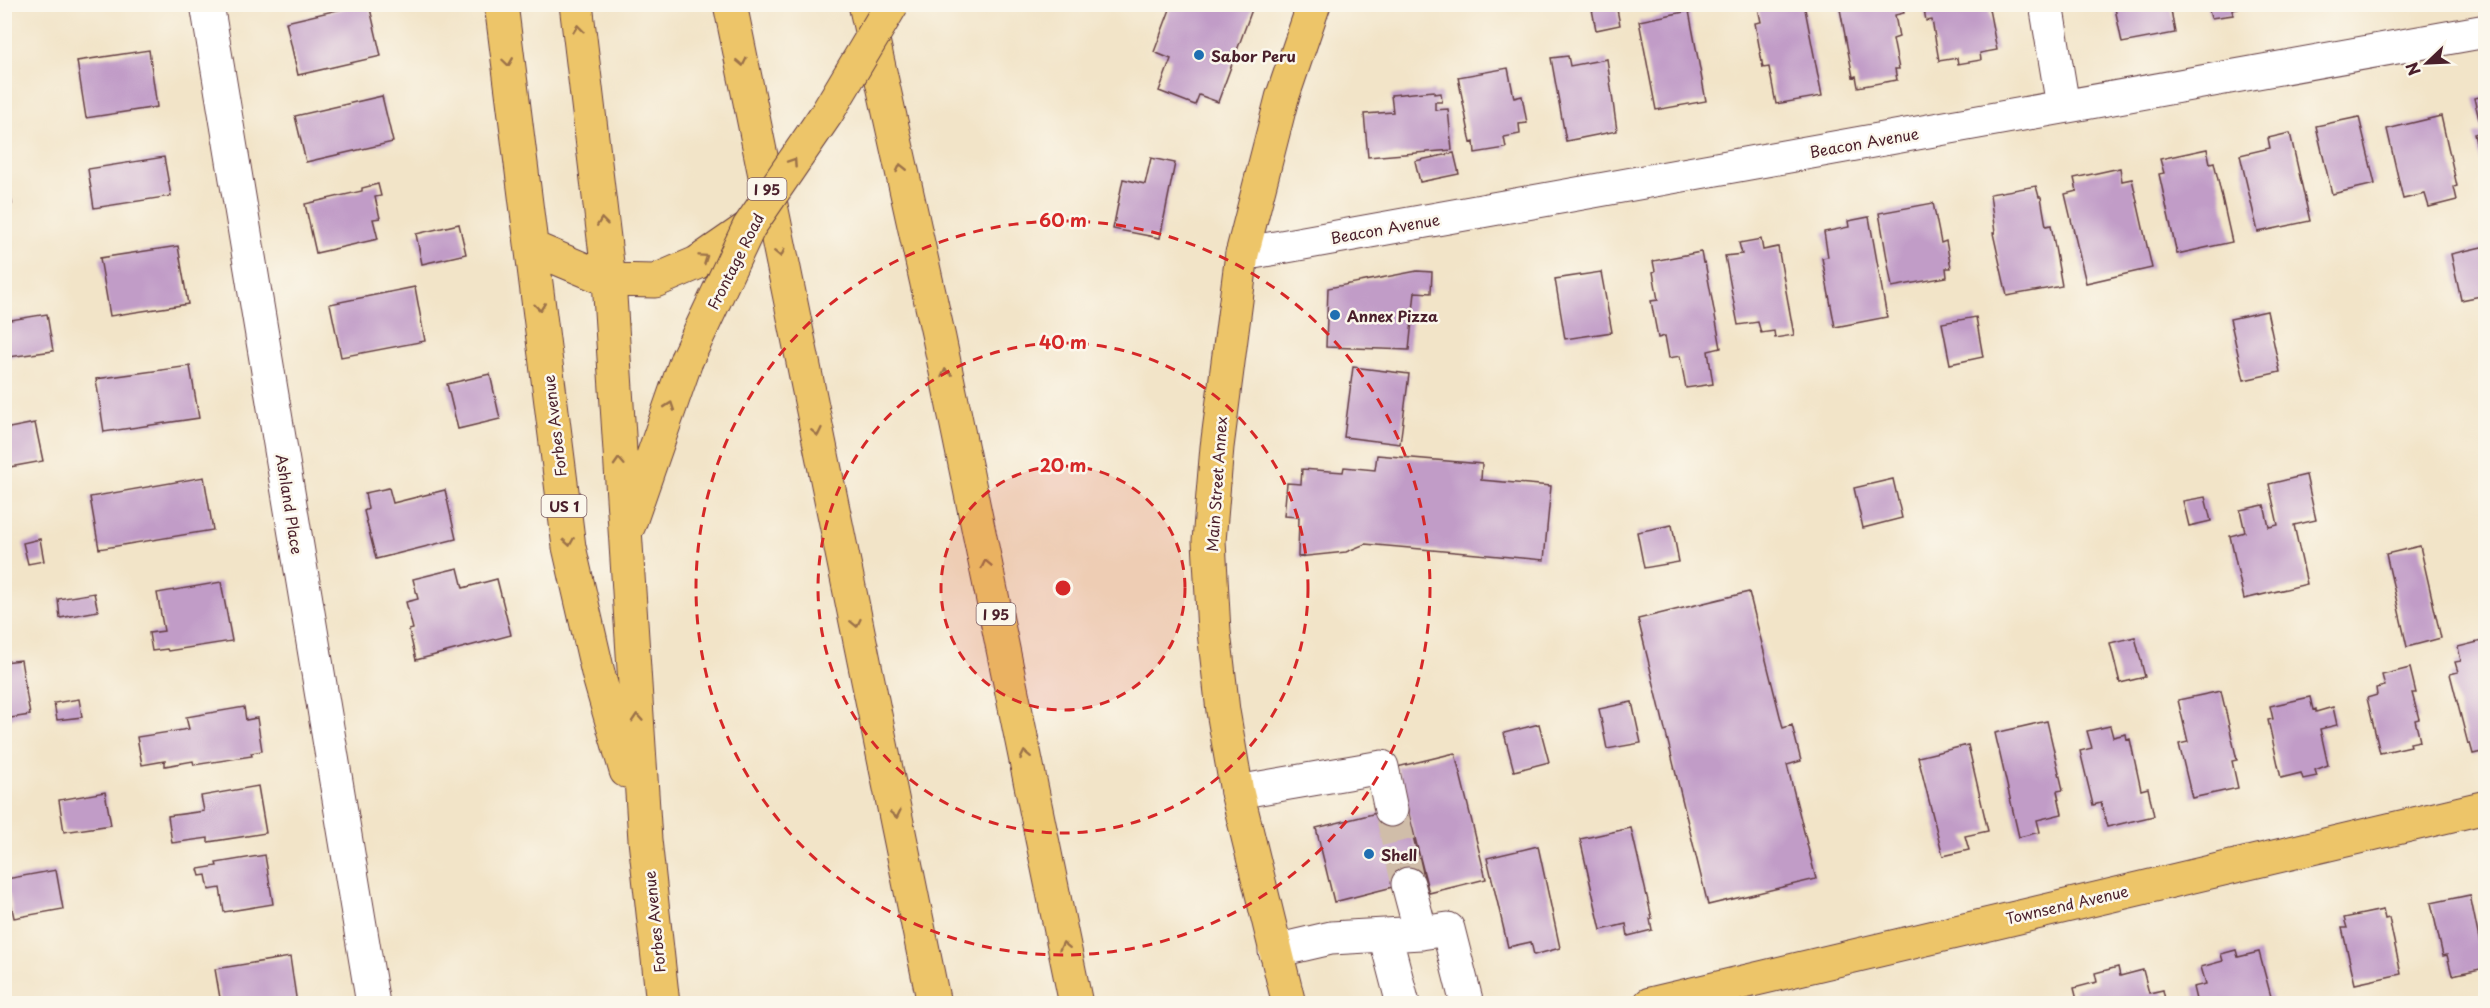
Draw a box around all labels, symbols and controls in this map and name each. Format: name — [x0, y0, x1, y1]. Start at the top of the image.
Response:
one-way arrow — [573, 24, 585, 33]
north arrow — [2397, 33, 2457, 93]
place label: Sabor Peru — [1211, 44, 1296, 67]
marker: Sabor Peru — [1192, 48, 1206, 62]
one-way arrow — [734, 57, 747, 67]
one-way arrow — [502, 58, 514, 67]
text: N — [2399, 59, 2426, 80]
street label: Beacon Avenue — [1808, 121, 1920, 163]
one-way arrow — [786, 158, 797, 169]
one-way arrow — [896, 163, 909, 173]
road number: I 95 — [748, 178, 786, 200]
text: 60 m — [1039, 206, 1087, 233]
street label: Beacon Avenue — [1329, 207, 1441, 249]
street label: Frontage Road — [701, 209, 769, 313]
one-way arrow — [596, 218, 608, 227]
one-way arrow — [773, 248, 786, 258]
one-way arrow — [697, 254, 708, 265]
one-way arrow — [533, 302, 546, 311]
place label: Annex Pizza — [1347, 304, 1438, 327]
marker: Annex Pizza — [1328, 308, 1342, 322]
text: 40 m — [1039, 328, 1087, 355]
one-way arrow — [941, 368, 954, 378]
street label: Forbes Avenue — [536, 374, 572, 478]
one-way arrow — [663, 401, 676, 412]
street label: Main Street Annex — [1200, 416, 1232, 552]
one-way arrow — [810, 426, 823, 436]
text: 20 m — [1040, 451, 1086, 478]
street label: Ashland Place — [271, 452, 309, 556]
one-way arrow — [613, 457, 626, 466]
road number: US 1 — [542, 495, 586, 517]
one-way arrow — [562, 537, 574, 546]
one-way arrow — [980, 559, 993, 569]
centre of rings — [1053, 578, 1073, 598]
road number: I 95 — [976, 603, 1016, 625]
one-way arrow — [849, 617, 862, 627]
one-way arrow — [630, 714, 643, 723]
one-way arrow — [1019, 750, 1032, 760]
one-way arrow — [888, 808, 901, 818]
place label: Shell — [1381, 843, 1417, 866]
marker: Shell — [1362, 847, 1376, 861]
street label: Forbes Avenue — [637, 870, 671, 974]
street label: Townsend Avenue — [2004, 879, 2130, 929]
one-way arrow — [1058, 941, 1071, 951]

